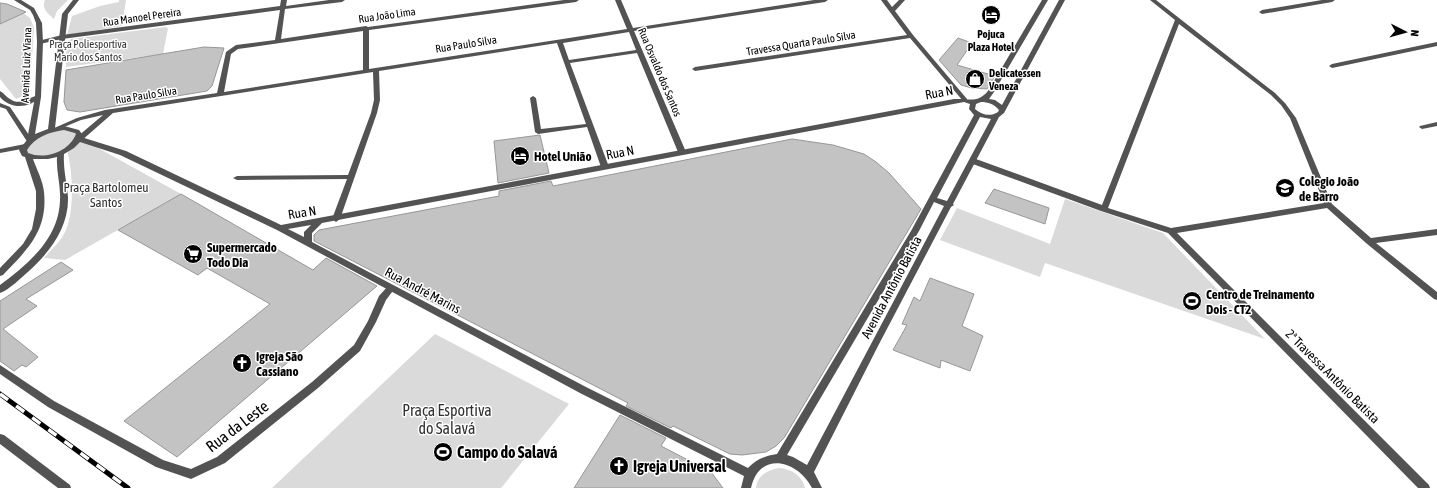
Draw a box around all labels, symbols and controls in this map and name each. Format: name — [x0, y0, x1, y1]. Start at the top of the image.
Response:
hotel icon: Pojuca Plaza Hotel — [980, 4, 1002, 26]
street label: Rua João Lima — [358, 5, 416, 25]
street label: Rua Manoel Pereira — [102, 6, 182, 28]
north arrow — [1385, 12, 1425, 52]
street label: Rua Osvaldo dos Santos — [636, 26, 684, 118]
street label: Avenida Luiz Viana — [19, 27, 33, 103]
street label: Travessa Quarta Paulo Silva — [746, 28, 856, 58]
place label: Pojuca Plaza Hotel — [968, 28, 1015, 53]
text: N — [1409, 29, 1421, 37]
street label: Rua Paulo Silva — [434, 33, 498, 55]
park label: Praça Poliesportiva Mario dos Santos — [49, 38, 127, 63]
place label: Delicatessen Veneza — [988, 67, 1041, 92]
shop icon: Delicatessen Veneza — [964, 68, 986, 90]
street label: Rua N — [924, 83, 954, 102]
street label: Rua Paulo Silva — [114, 84, 178, 106]
street label: Rua N — [605, 142, 635, 163]
hotel icon: Hotel União — [509, 145, 531, 167]
place label: Hotel União — [534, 149, 592, 164]
place label: Colegio João de Barro — [1299, 174, 1359, 204]
school or university icon: Colegio João de Barro — [1274, 177, 1296, 199]
park label: Praça Bartolomeu Santos — [63, 180, 149, 210]
street label: Rua N — [287, 203, 317, 222]
street label: Avenida Antônio Batista — [858, 234, 925, 341]
place label: Supermercado Todo Dia — [207, 240, 277, 270]
supermarket icon: Supermercado Todo Dia — [182, 243, 204, 265]
street label: Rua André Marins — [382, 264, 463, 317]
place label: Centro de Treinamento Dois - CT2 — [1206, 287, 1315, 317]
sports icon: Centro de Treinamento Dois - CT2 — [1181, 290, 1203, 312]
street label: 2ª Travessa Antônio Batista — [1283, 326, 1383, 426]
place label: Igreja São Cassiano — [256, 349, 303, 379]
church icon: Igreja São Cassiano — [231, 352, 253, 374]
street label: Rua da Leste — [202, 397, 272, 455]
park label: Praça Esportiva do Salavá — [402, 401, 492, 437]
sports icon: Campo do Salavá — [432, 441, 454, 463]
place label: Campo do Salavá — [457, 443, 557, 461]
church icon: Igreja Universal — [608, 455, 630, 477]
place label: Igreja Universal — [633, 457, 727, 475]

